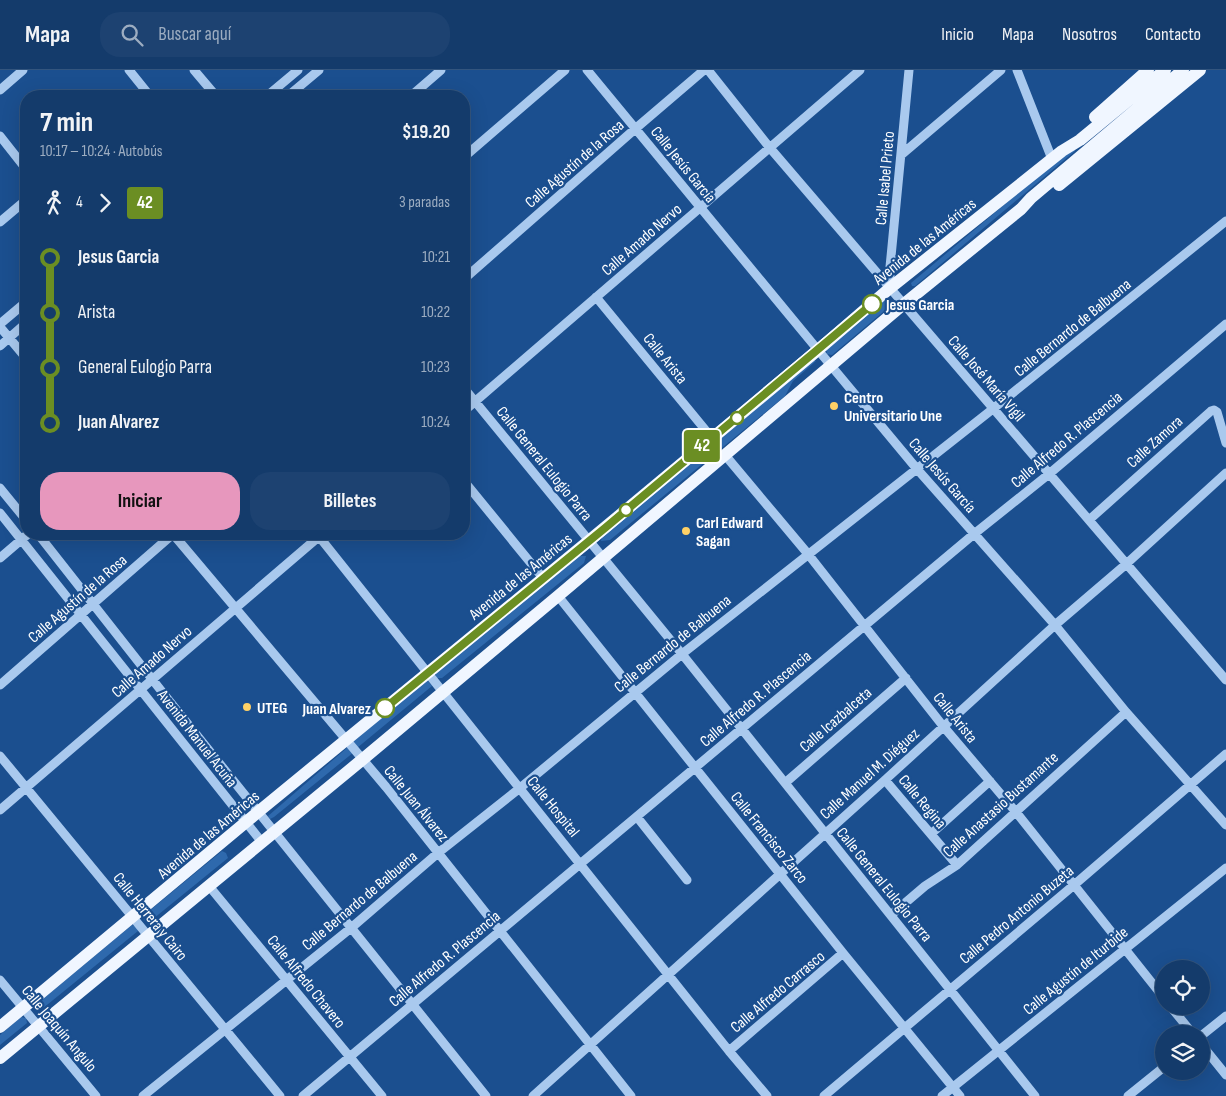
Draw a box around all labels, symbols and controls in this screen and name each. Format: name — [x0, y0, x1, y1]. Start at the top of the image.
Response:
search box — [100, 12, 450, 57]
text: Mapa — [25, 20, 70, 49]
icon: search — [118, 21, 146, 49]
text: Buscar aquí — [158, 23, 231, 46]
text: Inicio — [941, 24, 974, 45]
text: Mapa — [1002, 24, 1034, 45]
text: Nosotros — [1062, 24, 1117, 45]
text: Contacto — [1145, 24, 1201, 45]
text: 7 min — [40, 106, 93, 139]
street label: Calle Agustín de la Rosa — [522, 116, 628, 212]
text: $19.20 — [402, 121, 450, 144]
street label: Calle Jesús García — [646, 123, 719, 207]
street label: Calle Isabel Prieto — [872, 130, 899, 226]
text: 10:17 – 10:24 · Autobús — [40, 142, 163, 161]
icon: walk — [40, 189, 68, 217]
icon: forward — [91, 189, 119, 217]
text: 42 — [137, 192, 153, 213]
text: 4 — [76, 193, 83, 212]
text: 3 paradas — [399, 193, 450, 212]
street label: Avenida de las Américas — [869, 195, 980, 290]
street label: Calle Amado Nervo — [598, 200, 686, 280]
text: Jesus Garcia — [78, 246, 159, 269]
text: 10:21 — [422, 248, 450, 267]
street label: Calle Bernardo de Balbuena — [1011, 275, 1135, 381]
marker: Jesus Garcia — [862, 294, 882, 314]
place label: Jesus Garcia — [885, 296, 954, 315]
text: Arista — [78, 301, 115, 324]
text: 10:22 — [421, 303, 450, 322]
street label: Calle Arista — [639, 330, 691, 388]
street label: Calle José María Vigil — [943, 332, 1028, 426]
text: General Eulogio Parra — [78, 356, 212, 379]
text: 10:23 — [421, 358, 450, 377]
street label: Calle Alfredo R. Plascencia — [1007, 388, 1127, 492]
place label: Centro Universitario Une — [844, 389, 942, 426]
marker: Centro Universitario Une — [828, 400, 840, 412]
street label: Calle General Eulogio Parra — [492, 403, 596, 525]
text: Juan Alvarez — [78, 411, 159, 434]
unlabelled marker — [730, 411, 744, 425]
street label: Calle Zamora — [1123, 412, 1187, 472]
text: 10:24 — [421, 413, 450, 432]
line badge: 42 — [680, 430, 724, 462]
text: 42 — [694, 435, 710, 456]
street label: Calle Jesús García — [904, 435, 980, 517]
button: Iniciar — [40, 472, 240, 530]
button: Billetes — [250, 472, 450, 530]
unlabelled marker — [619, 503, 633, 517]
place label: Carl Edward Sagan — [696, 514, 763, 551]
marker: Carl Edward Sagan — [680, 525, 692, 537]
street label: Avenida de las Américas — [465, 530, 576, 625]
street label: Calle Agustín de la Rosa — [25, 551, 131, 647]
street label: Calle Bernardo de Balbuena — [611, 591, 735, 697]
street label: Calle Amado Nervo — [108, 622, 196, 702]
street label: Calle Alfredo R. Plascencia — [696, 647, 816, 751]
street label: Calle Icazbalceta — [796, 684, 876, 757]
street label: Avenida Manuel Acuña — [152, 686, 241, 792]
street label: Calle Arista — [929, 689, 981, 747]
marker: Juan Alvarez — [375, 698, 395, 718]
place label: UTEG — [257, 699, 287, 718]
place label: Juan Alvarez — [301, 700, 371, 719]
marker: UTEG — [241, 701, 253, 713]
street label: Calle Manuel M. Diéguez — [816, 724, 924, 824]
street label: Calle Anastasio Bustamante — [939, 748, 1063, 862]
street label: Calle Juan Álvarez — [379, 762, 453, 846]
street label: Calle Regina — [894, 771, 950, 833]
street label: Calle Hospital — [523, 773, 583, 841]
street label: Avenida de las Américas — [153, 787, 264, 884]
street label: Calle Francisco Zarco — [726, 788, 812, 888]
street label: Calle General Eulogio Parra — [832, 824, 936, 946]
street label: Calle Bernardo de Balbuena — [298, 847, 421, 955]
street label: Calle Pedro Antonio Buzeta — [956, 862, 1078, 968]
street label: Calle Herrera y Cairo — [109, 869, 191, 965]
street label: Calle Alfredo R. Plascencia — [385, 907, 505, 1011]
street label: Calle Agustín de Iturbide — [1020, 923, 1132, 1019]
street label: Calle Alfredo Chavero — [263, 932, 349, 1032]
street label: Calle Alfredo Carrasco — [727, 947, 829, 1037]
map controls — [1155, 960, 1210, 1080]
button: locate — [1155, 960, 1210, 1015]
street label: Calle Joaquín Angulo — [17, 982, 101, 1076]
button: layers — [1155, 1025, 1210, 1080]

